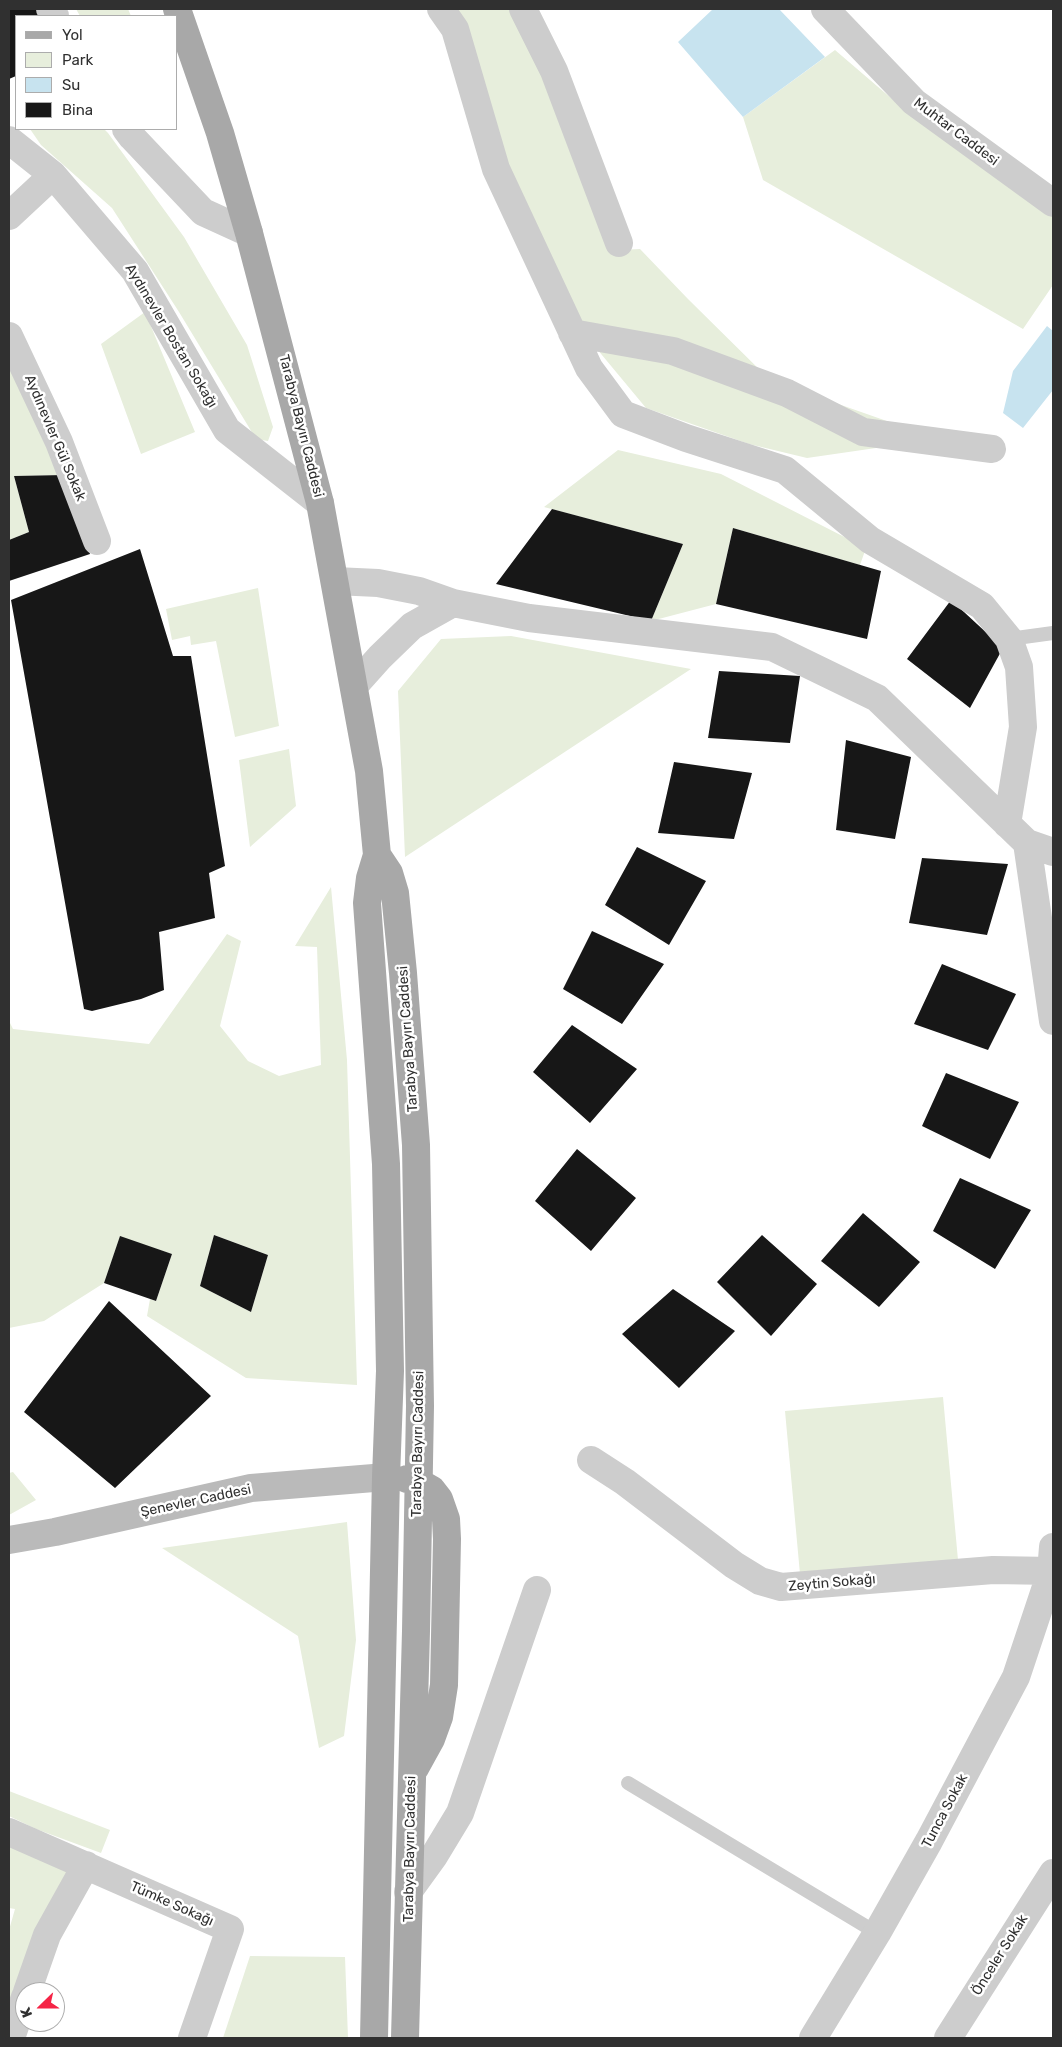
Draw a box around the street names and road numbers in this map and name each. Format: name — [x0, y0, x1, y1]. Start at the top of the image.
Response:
street label: Muhtar Caddesi — [910, 95, 1002, 169]
street label: Aydınevler Bostan Sokağı — [121, 261, 221, 411]
street label: Tarabya Bayırı Caddesi — [275, 353, 327, 499]
street label: Aydınevler Gül Sokak — [21, 372, 89, 504]
street label: Tarabya Bayırı Caddesi — [395, 965, 421, 1113]
street label: Tarabya Bayırı Caddesi — [408, 1371, 428, 1517]
street label: Şenevler Caddesi — [139, 1481, 253, 1521]
street label: Zeytin Sokağı — [788, 1571, 876, 1595]
street label: Tunca Sokak — [918, 1771, 972, 1851]
street label: Tarabya Bayırı Caddesi — [400, 1776, 420, 1922]
street label: Tümke Sokağı — [128, 1878, 216, 1930]
street label: Önceler Sokak — [968, 1911, 1032, 1999]

